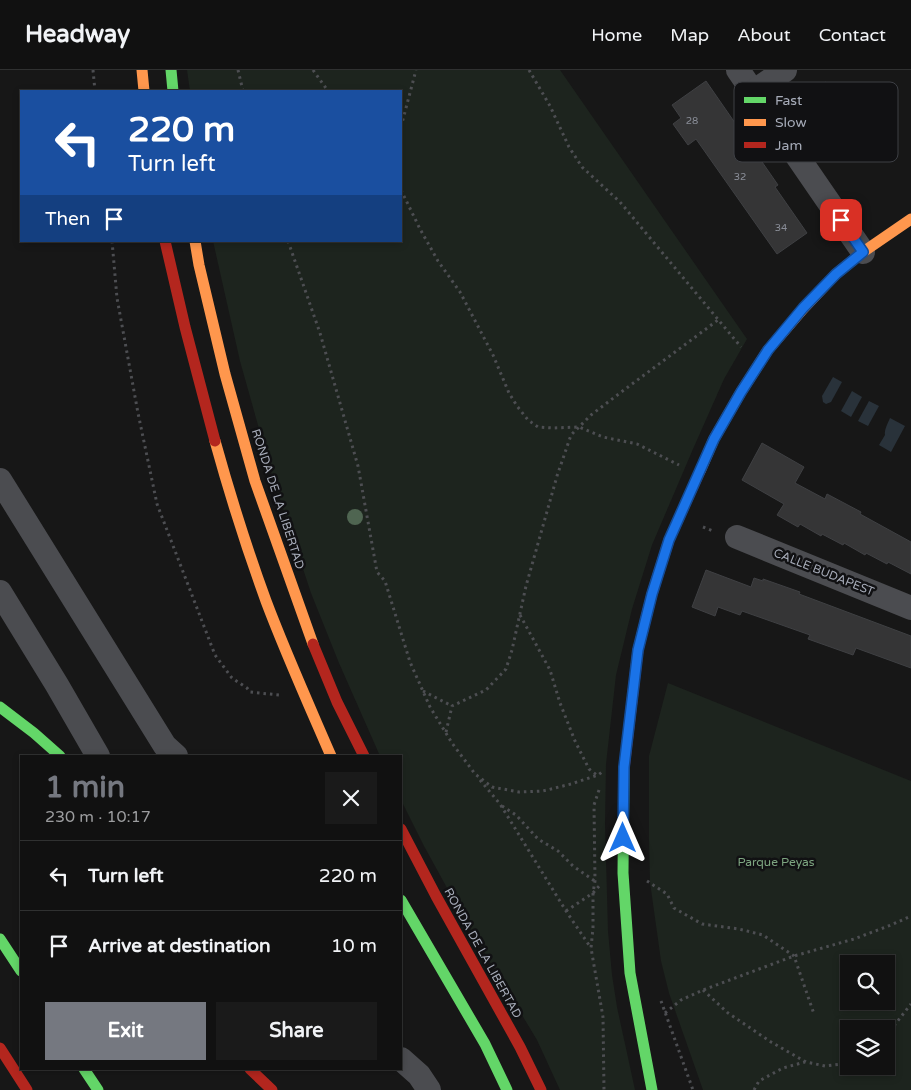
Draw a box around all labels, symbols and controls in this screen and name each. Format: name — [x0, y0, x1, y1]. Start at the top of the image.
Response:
text: Headway — [25, 20, 130, 49]
text: Home — [591, 24, 642, 46]
text: Map — [670, 24, 709, 46]
text: About — [737, 24, 791, 46]
text: Contact — [819, 24, 886, 46]
legend — [734, 82, 898, 162]
text: Fast — [775, 92, 803, 109]
text: 220 m — [128, 109, 235, 151]
icon: left — [45, 110, 110, 175]
text: Slow — [775, 114, 807, 131]
house number: 28 — [686, 115, 698, 127]
text: Jam — [775, 137, 802, 154]
text: Turn left — [128, 151, 216, 177]
house number: 32 — [734, 171, 746, 183]
pin — [820, 199, 862, 241]
icon: arrive — [100, 205, 128, 233]
icon: arrive — [827, 206, 855, 234]
text: Then — [45, 208, 90, 230]
house number: 34 — [775, 222, 787, 234]
street label: RONDA DE LA LIBERTAD — [249, 427, 307, 571]
street label: CALLE BUDAPEST — [772, 545, 877, 599]
text: 1 min — [45, 769, 125, 806]
button: close — [325, 772, 377, 824]
text: 230 m · 10:17 — [45, 807, 151, 827]
position arrow — [596, 811, 648, 863]
park label: Parque Peyas — [737, 855, 815, 869]
icon: left — [45, 862, 73, 890]
text: Turn left — [88, 865, 164, 887]
text: 220 m — [319, 865, 377, 887]
street label: RONDA DE LA LIBERTAD — [441, 885, 525, 1021]
icon: arrive — [45, 932, 73, 960]
text: Arrive at destination — [88, 935, 271, 957]
text: 10 m — [331, 935, 377, 957]
map controls — [840, 955, 895, 1075]
button: search — [840, 955, 895, 1010]
button: Exit — [45, 1002, 206, 1060]
button: Share — [216, 1002, 377, 1060]
button: layers — [840, 1020, 895, 1075]

